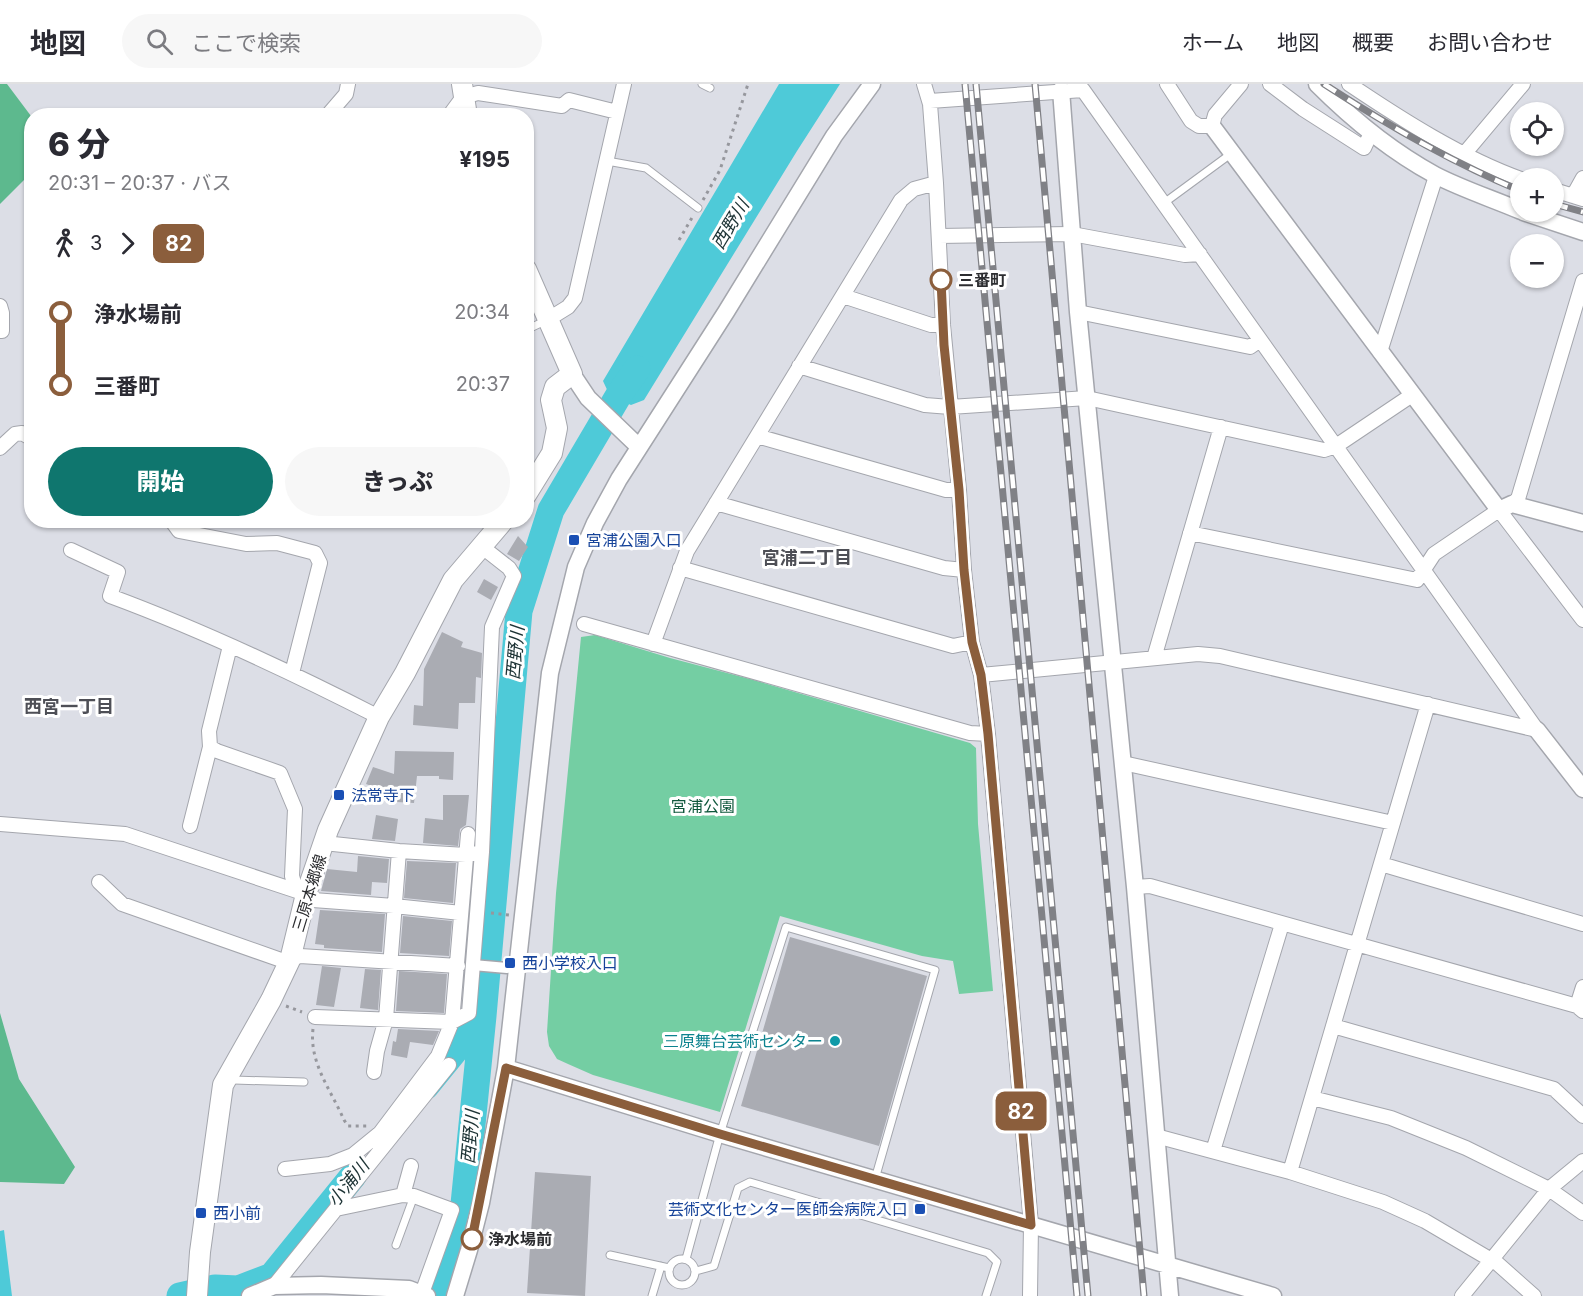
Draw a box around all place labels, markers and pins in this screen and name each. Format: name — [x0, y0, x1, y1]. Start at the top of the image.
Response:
marker: 三番町 — [930, 269, 952, 291]
place label: 三番町 — [958, 270, 1006, 290]
place label: 宮浦公園入口 — [586, 530, 682, 550]
marker: 宮浦公園入口 — [567, 533, 581, 547]
place label: 法常寺下 — [351, 785, 415, 805]
marker: 法常寺下 — [332, 788, 346, 802]
place label: 西小学校入口 — [522, 953, 618, 973]
marker: 西小学校入口 — [503, 956, 517, 970]
place label: 三原舞台芸術センター — [663, 1031, 823, 1051]
marker: 三原舞台芸術センター — [828, 1034, 842, 1048]
place label: 芸術文化センター医師会病院入口 — [668, 1199, 908, 1219]
marker: 芸術文化センター医師会病院入口 — [913, 1202, 927, 1216]
place label: 西小前 — [213, 1203, 261, 1223]
marker: 西小前 — [194, 1206, 208, 1220]
marker: 浄水場前 — [461, 1228, 483, 1250]
place label: 浄水場前 — [488, 1229, 552, 1249]

